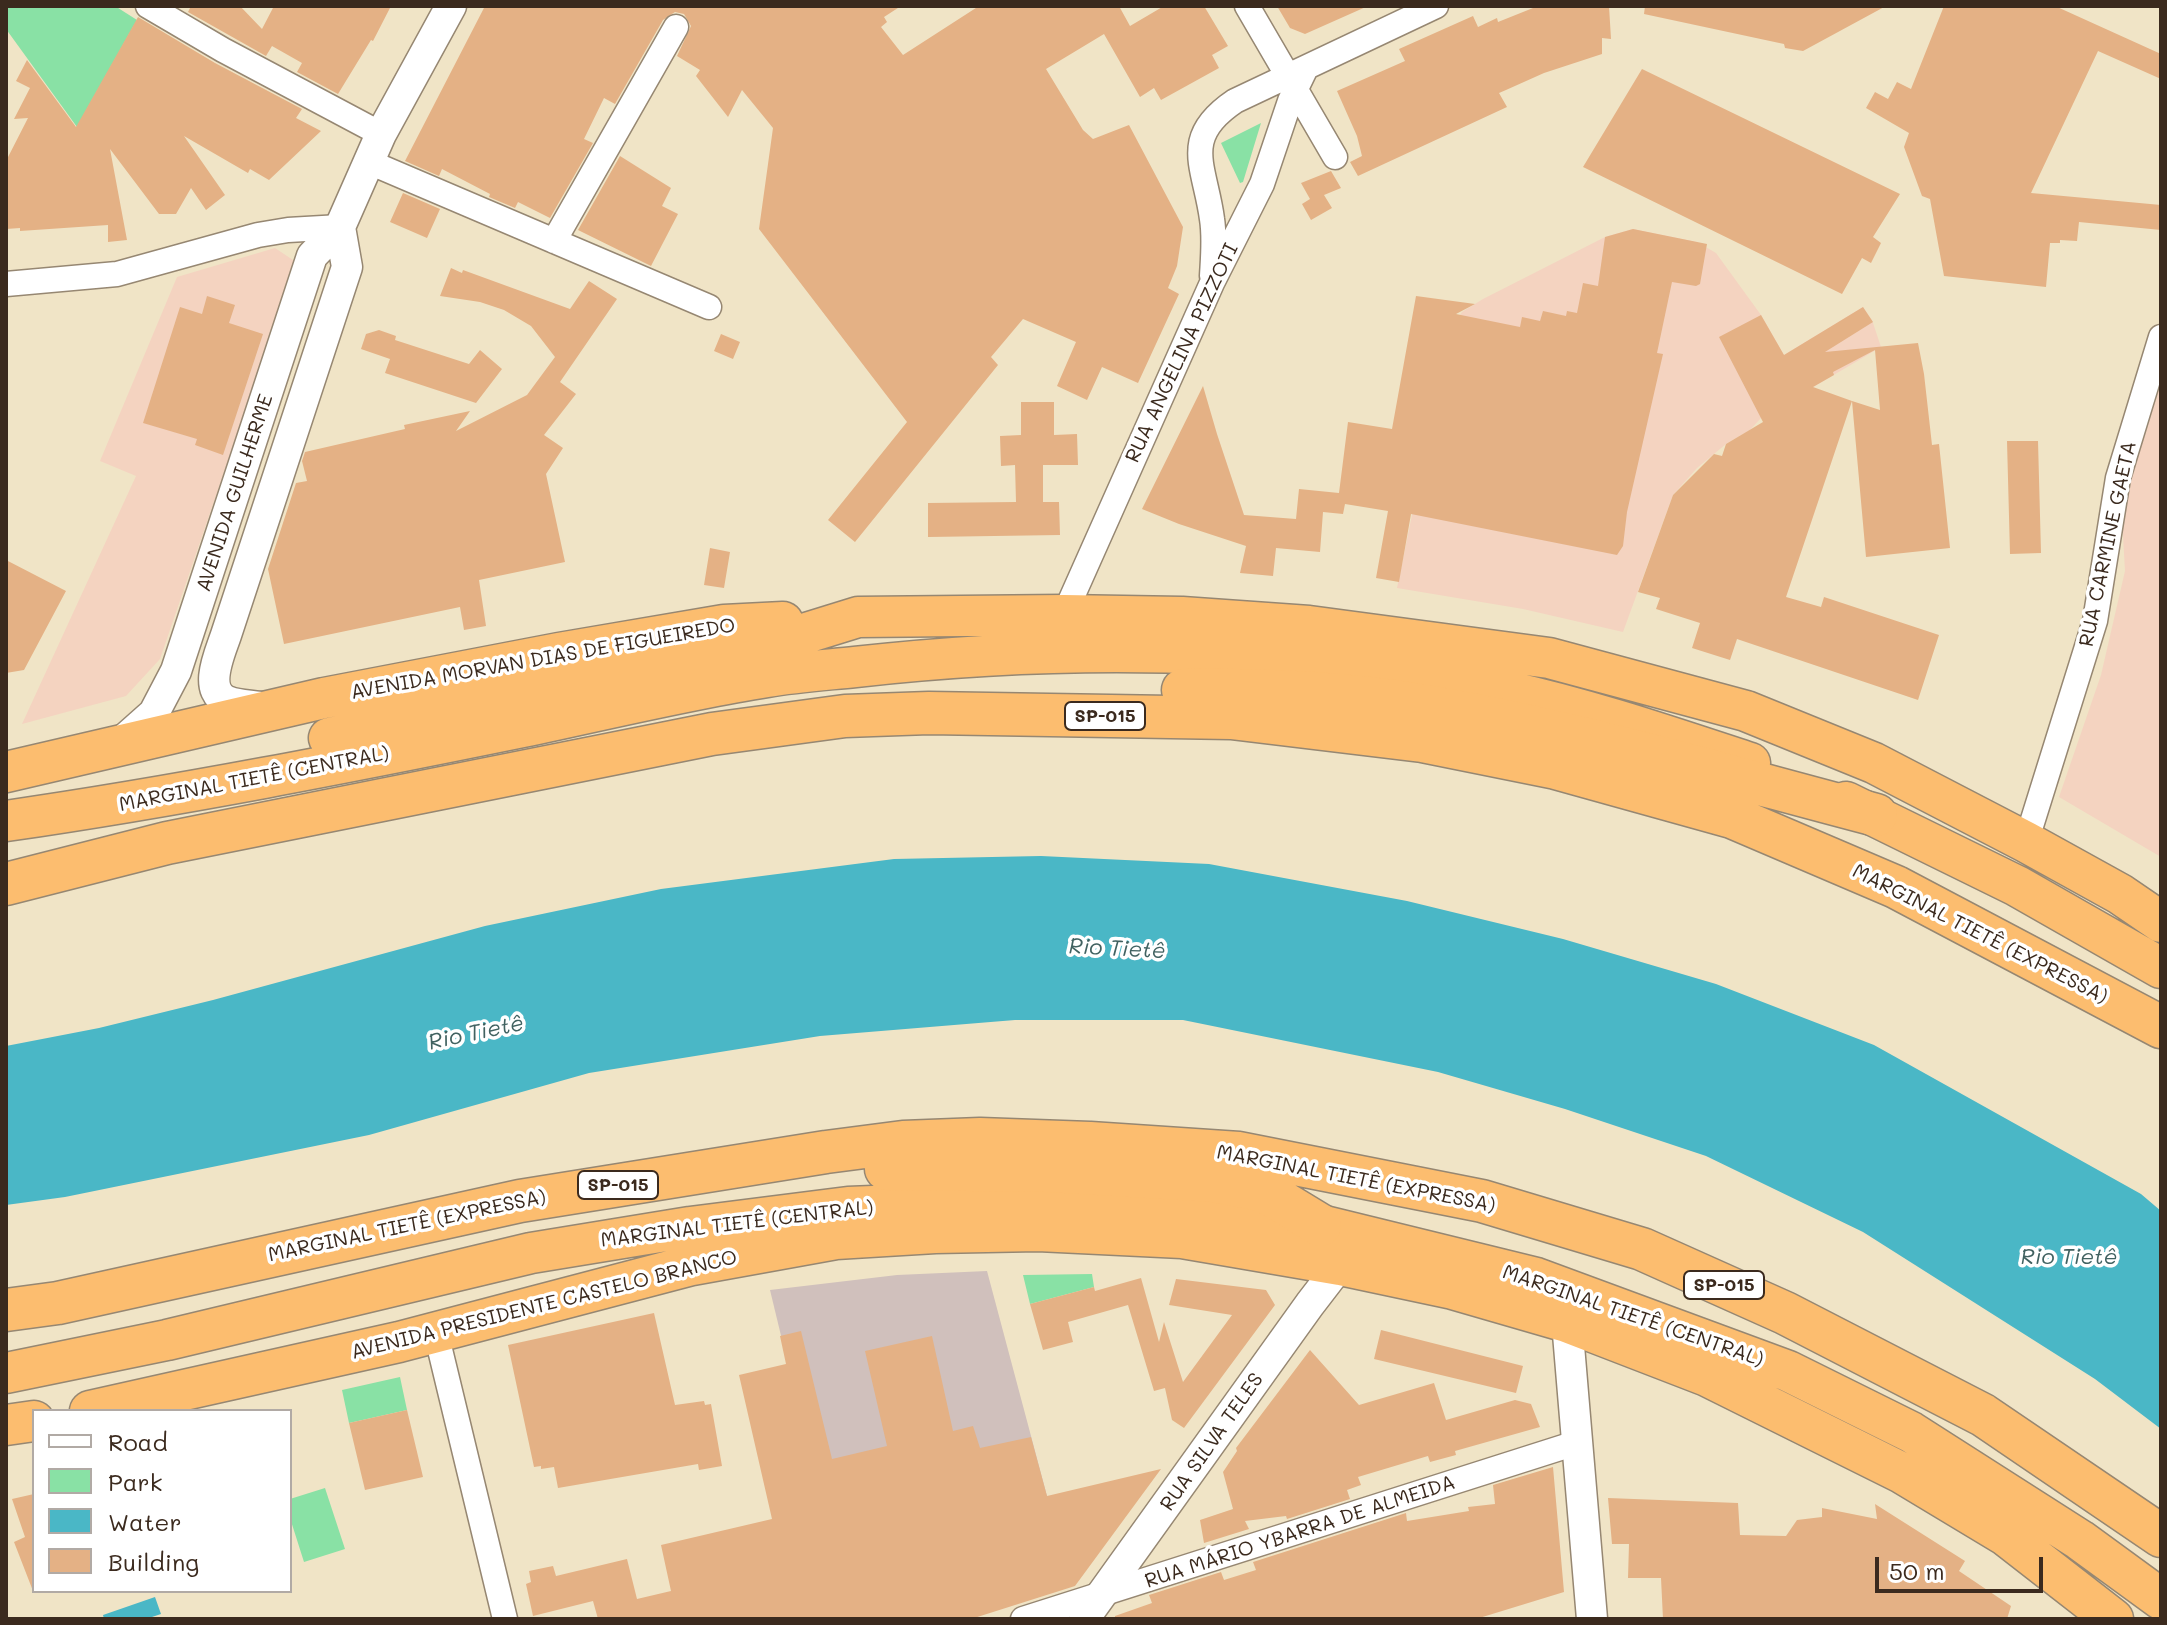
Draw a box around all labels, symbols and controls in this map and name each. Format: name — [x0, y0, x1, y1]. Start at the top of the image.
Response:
street label: RUA ANGELINA PIZZOTI — [1121, 240, 1243, 466]
street label: AVENIDA GUILHERME — [192, 391, 278, 595]
street label: RUA CARMINE GAETA — [2074, 439, 2142, 649]
street label: AVENIDA MORVAN DIAS DE FIGUEIREDO — [349, 613, 737, 705]
road number: SP-015 — [1065, 702, 1145, 730]
street label: MARGINAL TIETÊ (CENTRAL) — [117, 741, 391, 817]
street label: MARGINAL TIETÊ (EXPRESSA) — [1848, 859, 2112, 1009]
water label: Rio Tietê — [1068, 933, 1166, 965]
water label: Rio Tietê — [426, 1010, 526, 1056]
street label: MARGINAL TIETÊ (EXPRESSA) — [1215, 1140, 1497, 1218]
road number: SP-015 — [578, 1171, 658, 1199]
street label: MARGINAL TIETÊ (EXPRESSA) — [266, 1185, 548, 1267]
street label: MARGINAL TIETÊ (CENTRAL) — [599, 1195, 875, 1253]
water label: Rio Tietê — [2021, 1244, 2117, 1270]
street label: AVENIDA PRESIDENTE CASTELO BRANCO — [349, 1245, 739, 1365]
street label: MARGINAL TIETÊ (CENTRAL) — [1499, 1260, 1767, 1372]
road number: SP-015 — [1684, 1271, 1764, 1299]
street label: RUA SILVA TELES — [1155, 1368, 1269, 1516]
legend — [32, 1409, 292, 1593]
text: Road — [108, 1426, 168, 1457]
text: Park — [108, 1466, 162, 1497]
street label: RUA MÁRIO YBARRA DE ALMEIDA — [1142, 1470, 1458, 1594]
text: Water — [108, 1506, 182, 1537]
scale bar — [1879, 1541, 2047, 1591]
text: Building — [108, 1546, 199, 1577]
text: 50 m — [1889, 1555, 1945, 1586]

